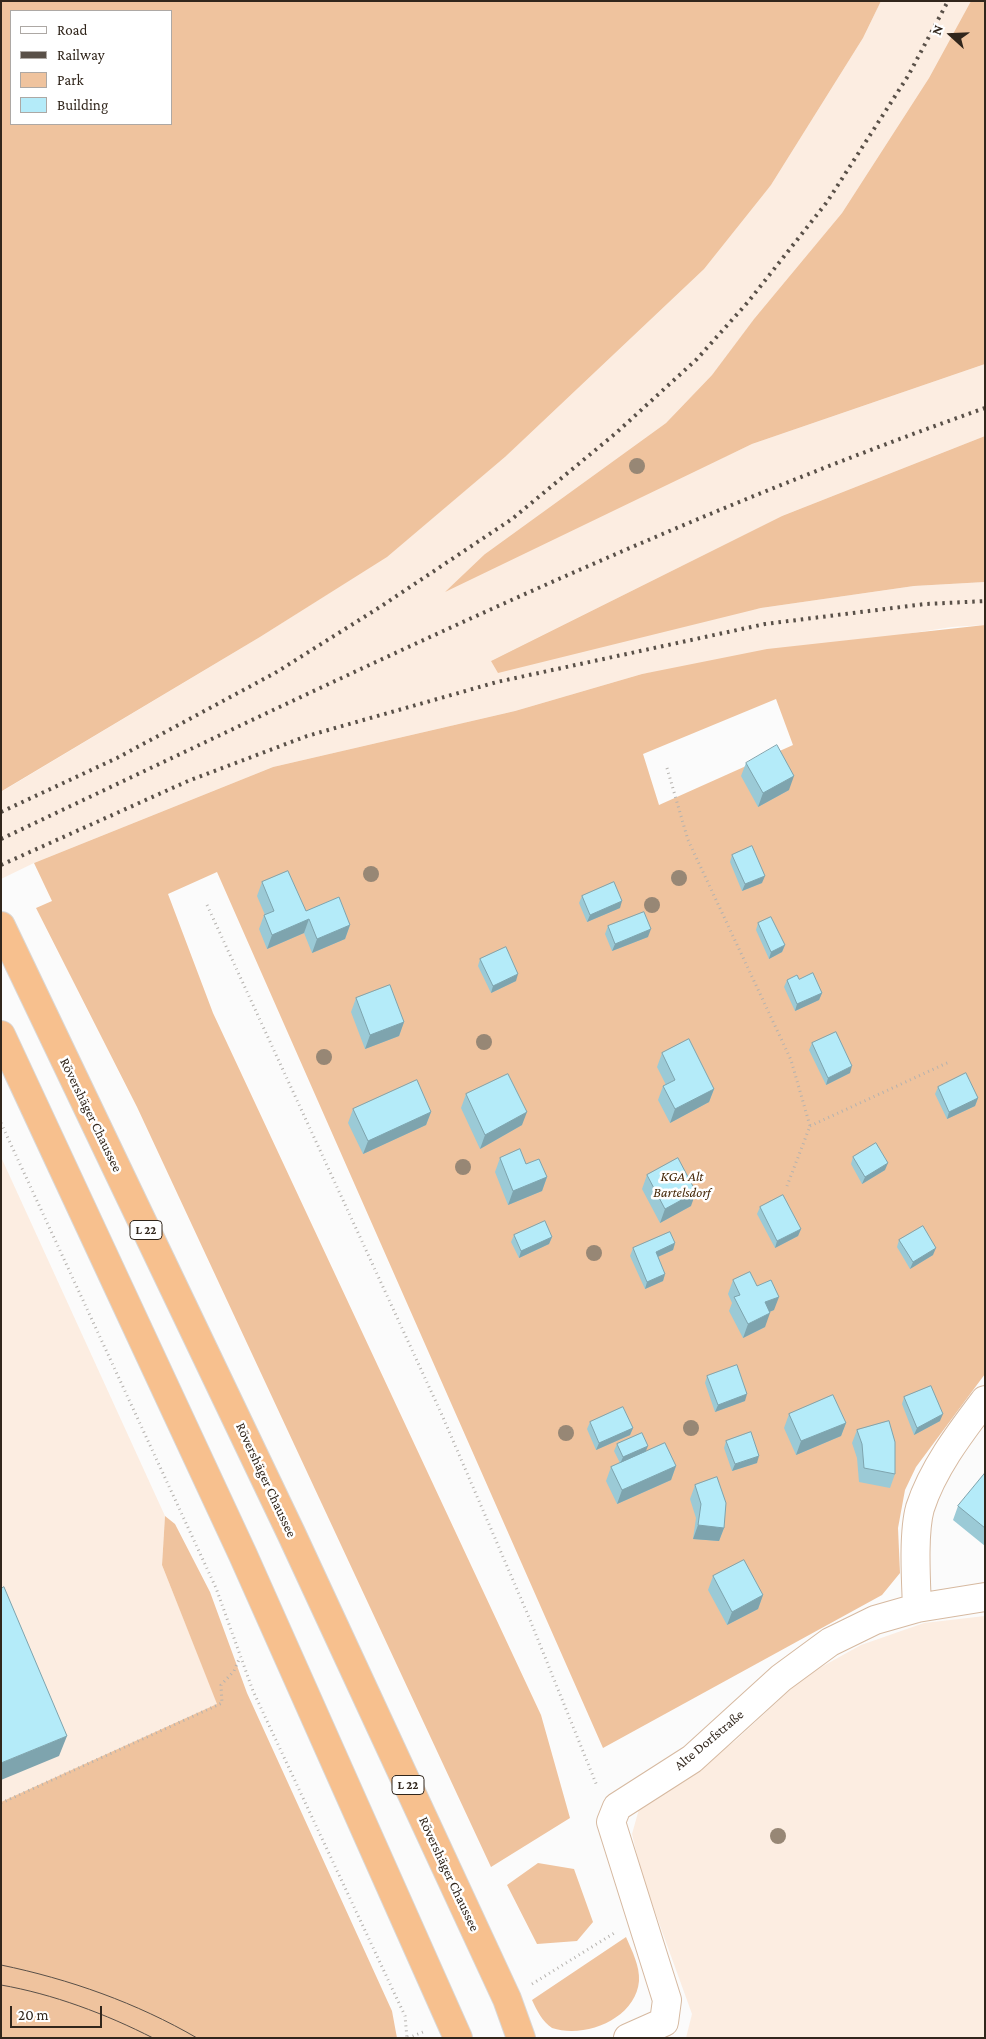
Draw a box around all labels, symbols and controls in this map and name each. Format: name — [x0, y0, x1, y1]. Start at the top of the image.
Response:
legend — [10, 10, 172, 125]
north arrow — [926, 10, 976, 60]
text: Road — [57, 22, 87, 38]
text: N — [928, 23, 946, 37]
text: Railway — [57, 47, 105, 63]
text: Park — [57, 72, 84, 88]
text: Building — [57, 97, 108, 113]
street label: Rövershäger Chaussee — [56, 1055, 126, 1175]
park label: KGA Alt Bartelsdorf — [653, 1169, 711, 1202]
road number: L 22 — [130, 1220, 162, 1240]
street label: Rövershäger Chaussee — [232, 1420, 300, 1540]
street label: Alte Dorfstraße — [671, 1706, 747, 1774]
road number: L 22 — [392, 1776, 424, 1794]
street label: Rövershäger Chaussee — [415, 1814, 483, 1934]
scale bar — [12, 1996, 105, 2028]
text: 20 m — [18, 2007, 49, 2023]

